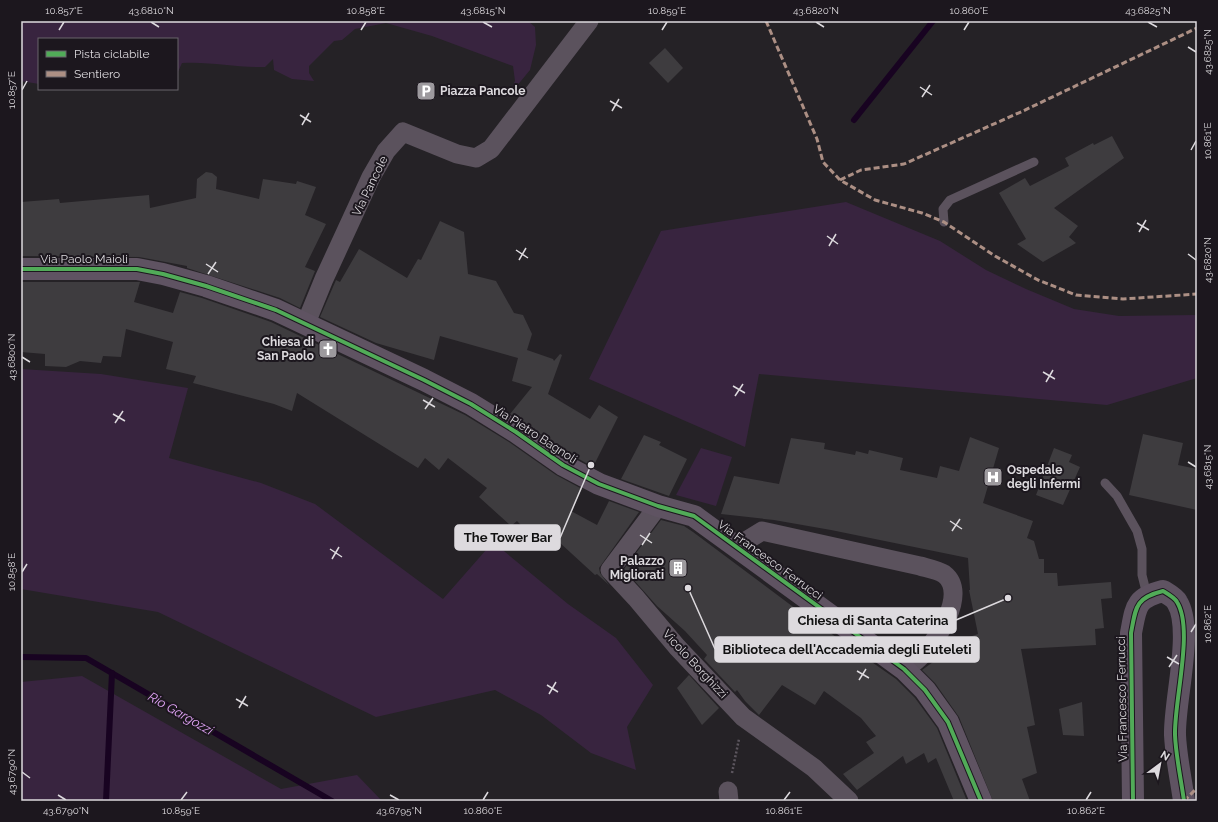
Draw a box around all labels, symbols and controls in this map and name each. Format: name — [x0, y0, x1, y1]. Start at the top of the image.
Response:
text: 10.857°E — [45, 5, 83, 16]
text: 43.6810°N — [128, 5, 174, 16]
text: 10.858°E — [347, 5, 385, 16]
text: 43.6815°N — [461, 5, 505, 16]
text: 10.859°E — [648, 5, 686, 16]
text: 43.6820°N — [793, 5, 839, 16]
text: 10.860°E — [950, 5, 988, 16]
text: 43.6825°N — [1125, 5, 1171, 16]
text: 43.6825°N — [1202, 29, 1213, 75]
legend — [38, 38, 178, 90]
text: Pista ciclabile — [74, 47, 149, 61]
text: Sentiero — [74, 67, 120, 81]
text: 10.857°E — [6, 71, 17, 109]
parking icon: Piazza Pancole — [415, 80, 437, 102]
place label: Piazza Pancole — [440, 84, 526, 98]
text: 10.861°E — [1202, 122, 1213, 160]
street label: Via Pancole — [349, 154, 391, 218]
text: 43.6820°N — [1202, 237, 1213, 283]
street label: Via Paolo Maioli — [40, 252, 128, 266]
text: 43.6800°N — [6, 333, 17, 381]
place label: Chiesa di San Paolo — [257, 335, 314, 363]
church icon: Chiesa di San Paolo — [317, 338, 339, 360]
street label: Via Pietro Bagnoli — [490, 402, 580, 466]
text: 43.6815°N — [1202, 445, 1213, 489]
place label: Ospedale degli Infermi — [1007, 463, 1080, 491]
hospital icon: Ospedale degli Infermi — [982, 466, 1004, 488]
street label: Via Francesco Ferrucci — [715, 517, 825, 603]
callout: The Tower Bar — [455, 525, 560, 550]
text: The Tower Bar — [464, 530, 552, 545]
text: 10.858°E — [6, 553, 17, 591]
place label: Palazzo Migliorati — [610, 554, 664, 582]
building icon: Palazzo Migliorati — [667, 557, 689, 579]
text: 10.862°E — [1202, 605, 1213, 643]
callout: Chiesa di Santa Caterina — [789, 608, 956, 633]
text: Chiesa di Santa Caterina — [797, 613, 949, 628]
street label: Vicolo Borghizzi — [660, 627, 730, 701]
street label: Via Francesco Ferrucci — [1114, 636, 1130, 762]
callout: Biblioteca dell'Accademia degli Euteleti — [715, 637, 979, 662]
text: Biblioteca dell'Accademia degli Euteleti — [723, 642, 971, 657]
water label: Rio Gargozzi — [146, 689, 217, 739]
north arrow — [1140, 744, 1180, 784]
text: N — [1158, 748, 1172, 764]
text: 43.6790°N — [6, 749, 17, 795]
text: 43.6790°N — [43, 805, 89, 816]
text: 10.859°E — [162, 805, 200, 816]
text: 43.6795°N — [376, 805, 422, 816]
text: 10.860°E — [464, 805, 502, 816]
text: 10.861°E — [765, 805, 803, 816]
text: 10.862°E — [1067, 805, 1105, 816]

